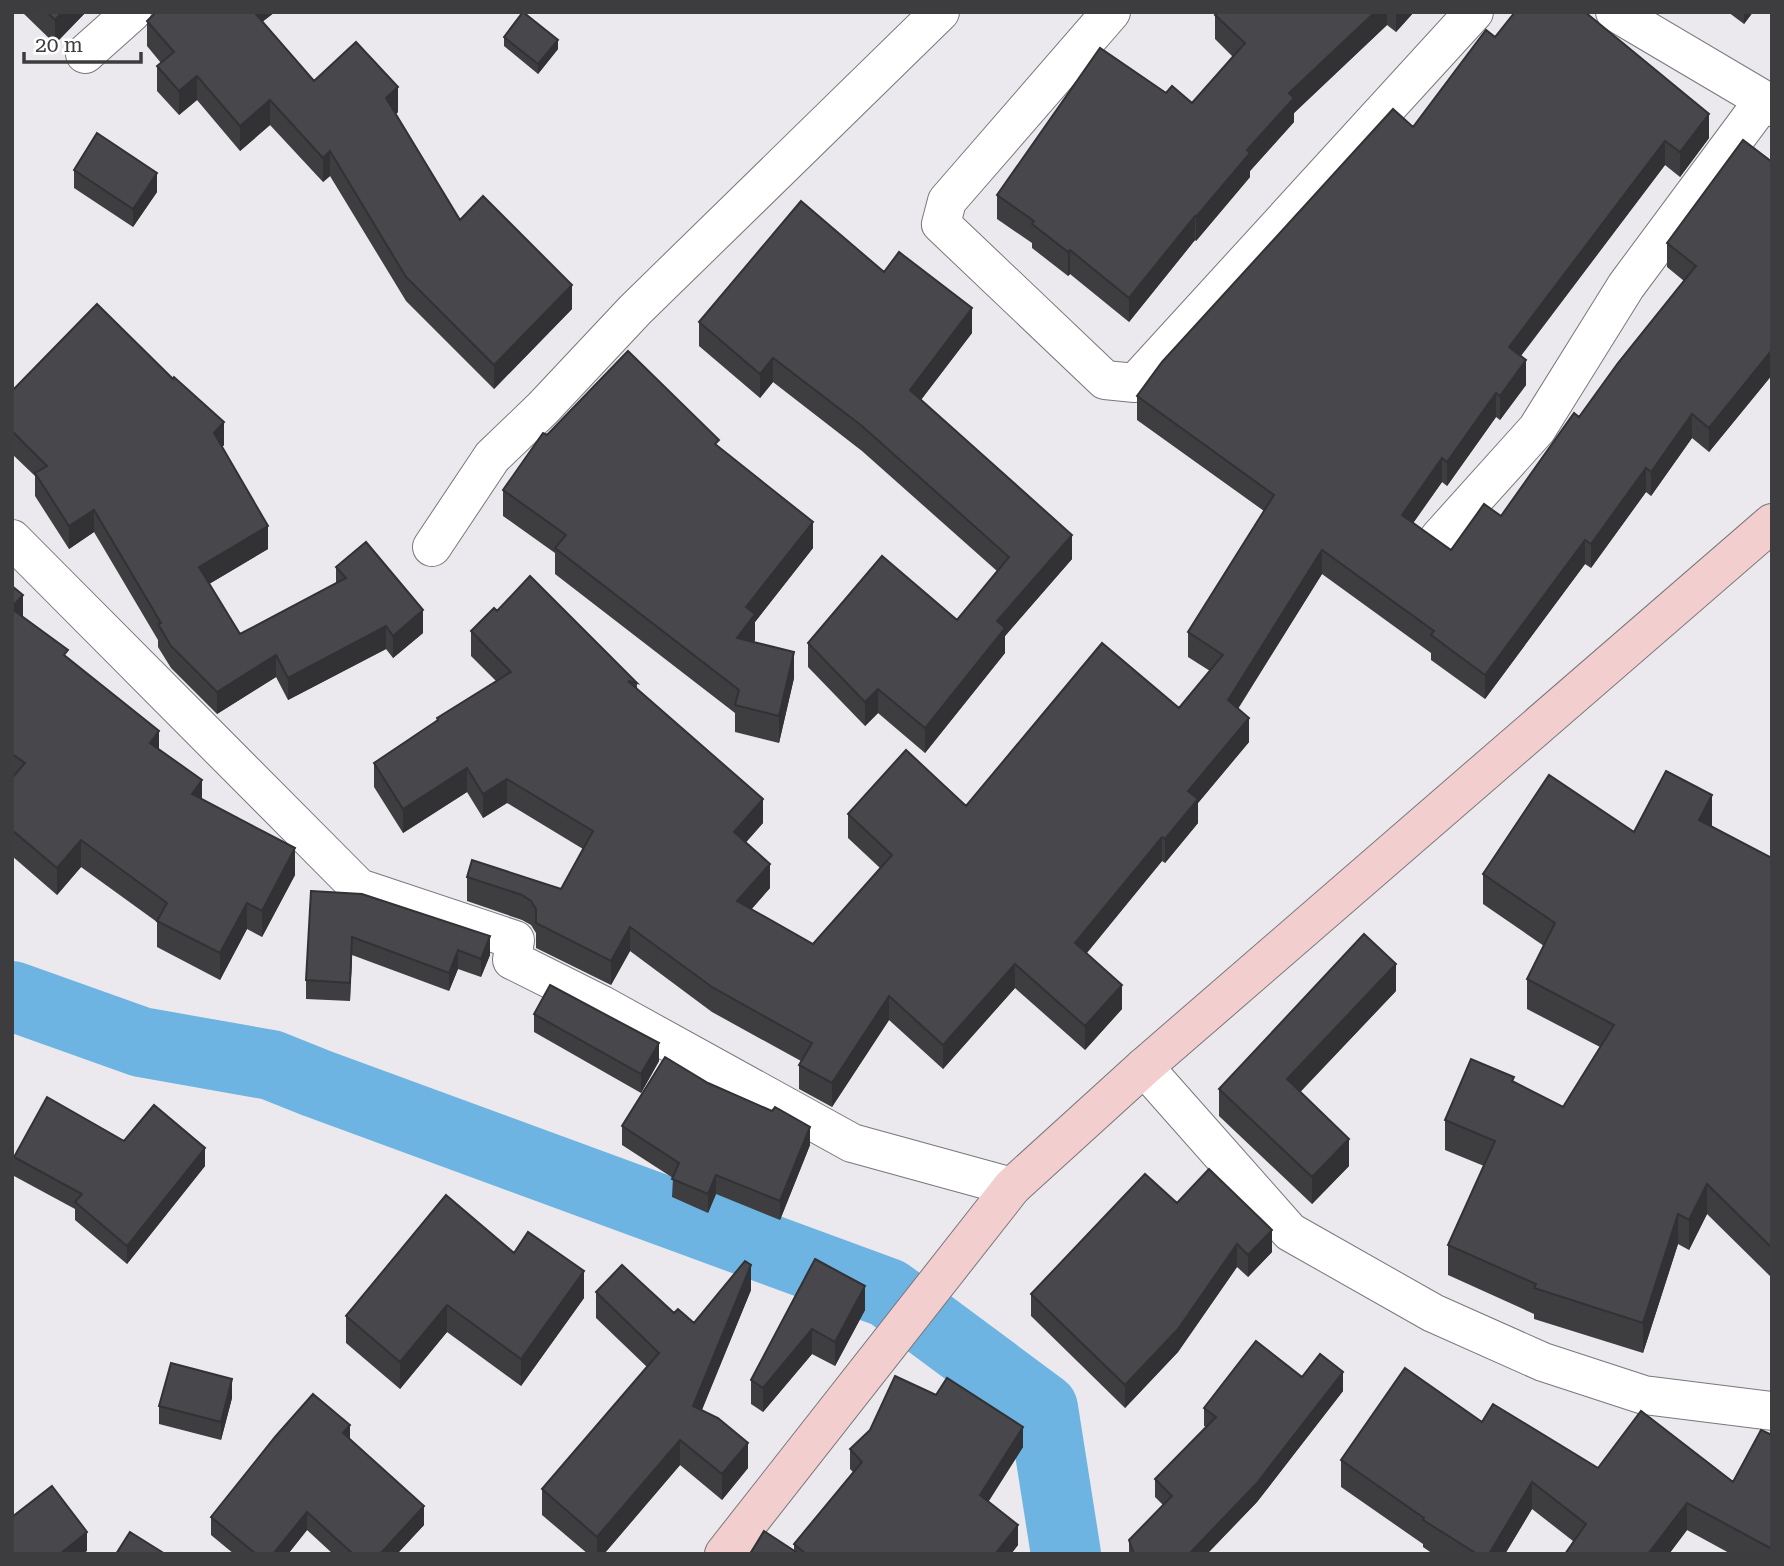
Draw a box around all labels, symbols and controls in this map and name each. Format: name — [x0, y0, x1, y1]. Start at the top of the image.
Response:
scale bar — [24, 21, 142, 65]
text: 20 m — [35, 33, 83, 57]

